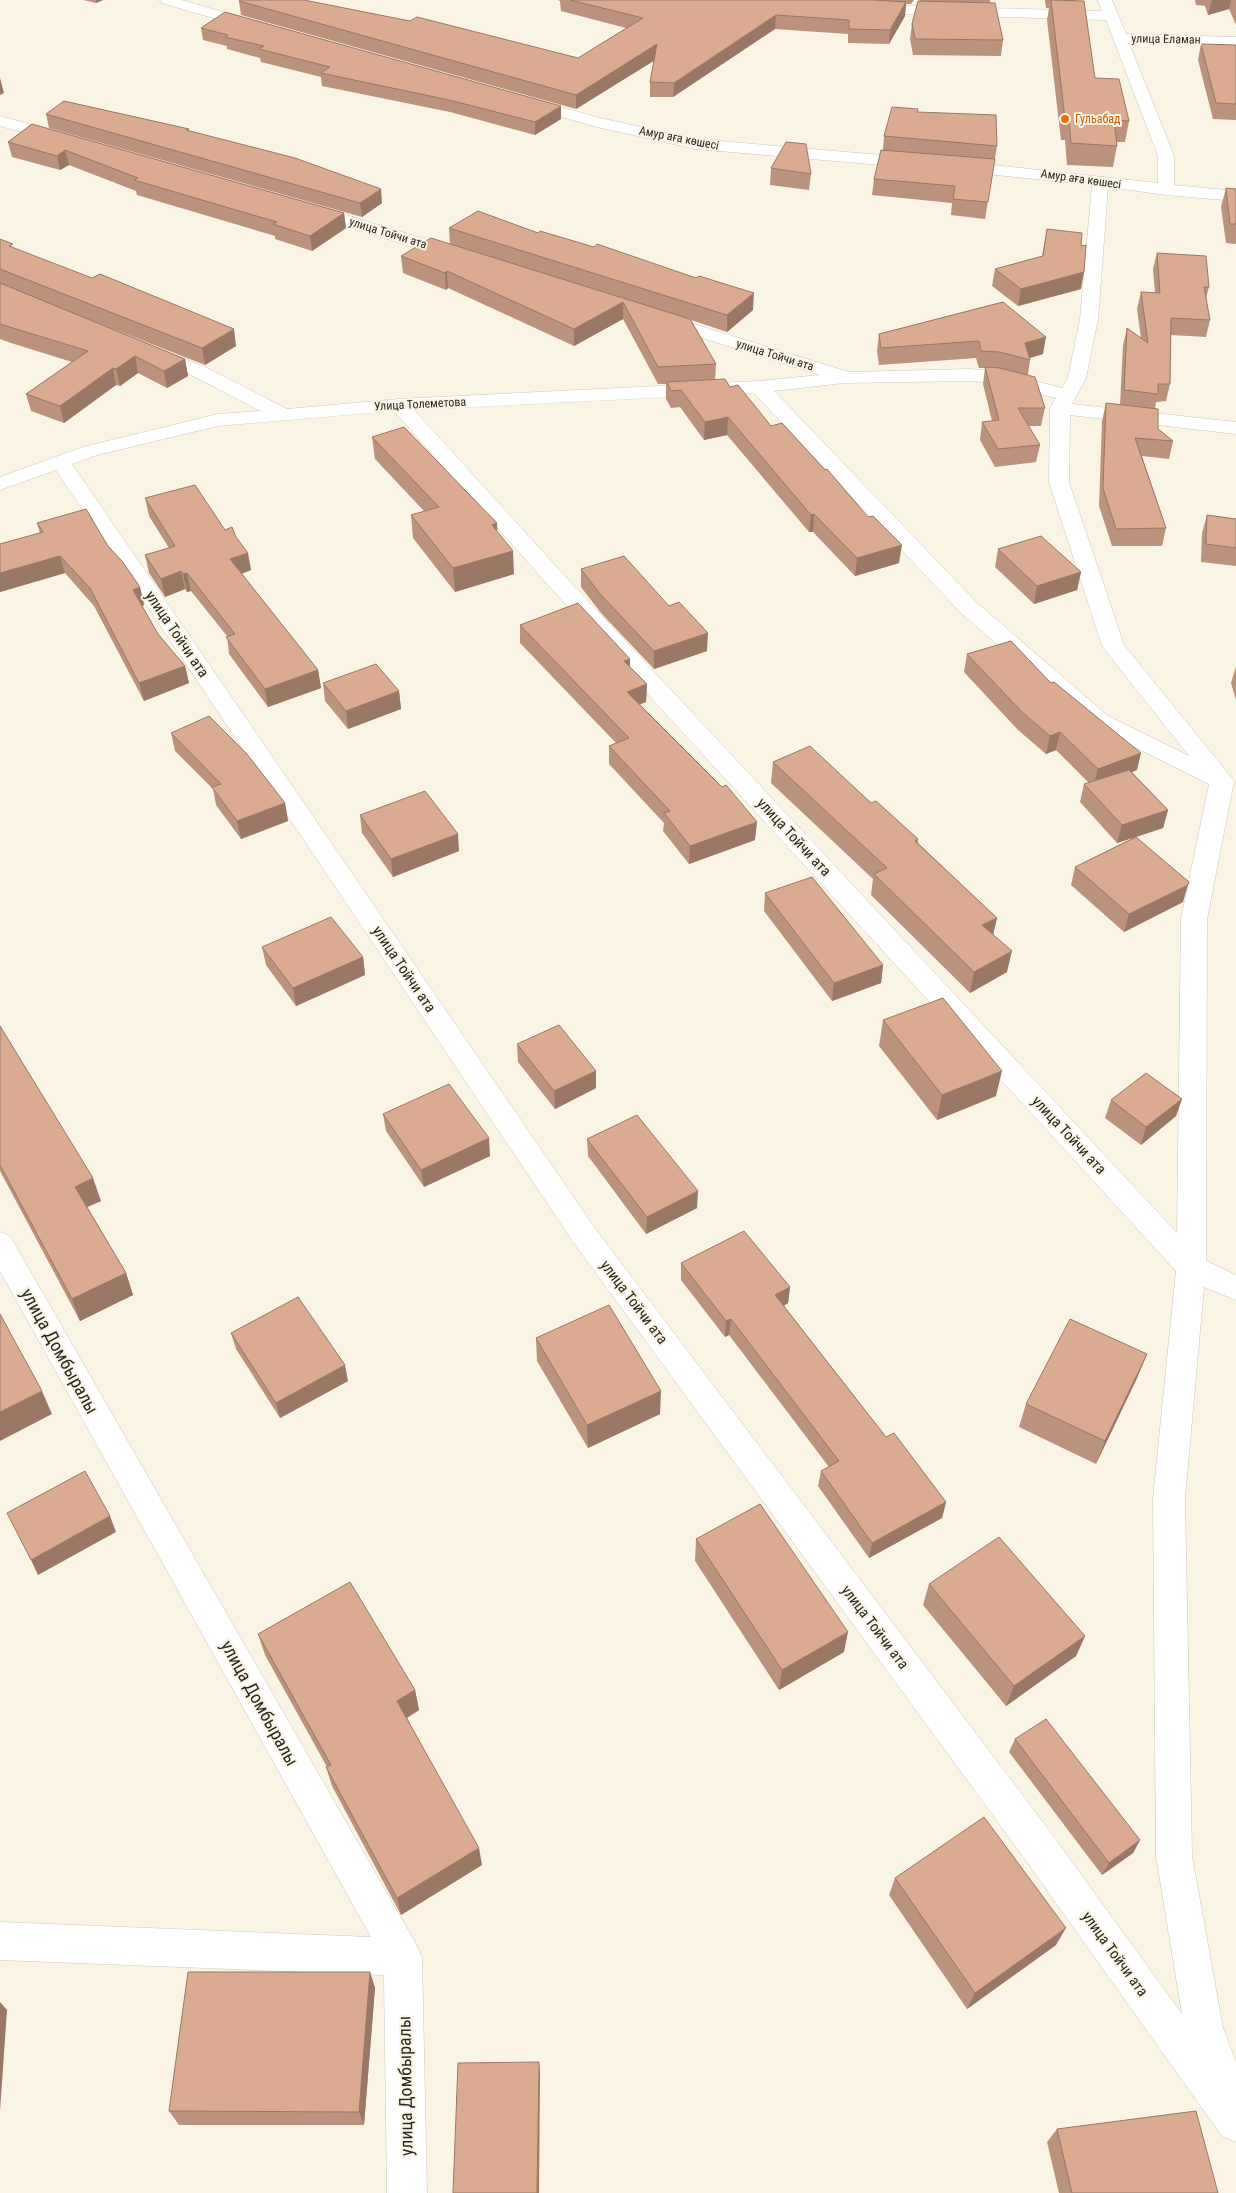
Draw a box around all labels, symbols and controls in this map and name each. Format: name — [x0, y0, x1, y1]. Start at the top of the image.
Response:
street label: улица Еламан — [1131, 31, 1201, 47]
place label: Гульабад — [1075, 112, 1121, 126]
marker: Гульабад — [1059, 113, 1071, 125]
street label: Амур аға көшесі — [638, 123, 720, 153]
street label: Амур аға көшесі — [1040, 166, 1122, 192]
street label: улица Тойчи ата — [348, 215, 429, 252]
street label: улица Тойчи ата — [735, 337, 816, 374]
street label: Улица Толеметова — [374, 395, 467, 413]
street label: улица Тойчи ата — [141, 587, 213, 681]
street label: улица Тойчи ата — [753, 794, 835, 880]
street label: улица Тойчи ата — [368, 922, 440, 1016]
street label: улица Тойчи ата — [1028, 1092, 1110, 1178]
street label: улица Тойчи ата — [597, 1256, 671, 1348]
street label: улица Домбыралы — [17, 1285, 103, 1417]
street label: улица Тойчи ата — [838, 1581, 912, 1673]
street label: улица Домбыралы — [217, 1637, 303, 1769]
street label: улица Тойчи ата — [1078, 1908, 1152, 2000]
street label: улица Домбыралы — [393, 2016, 417, 2156]

